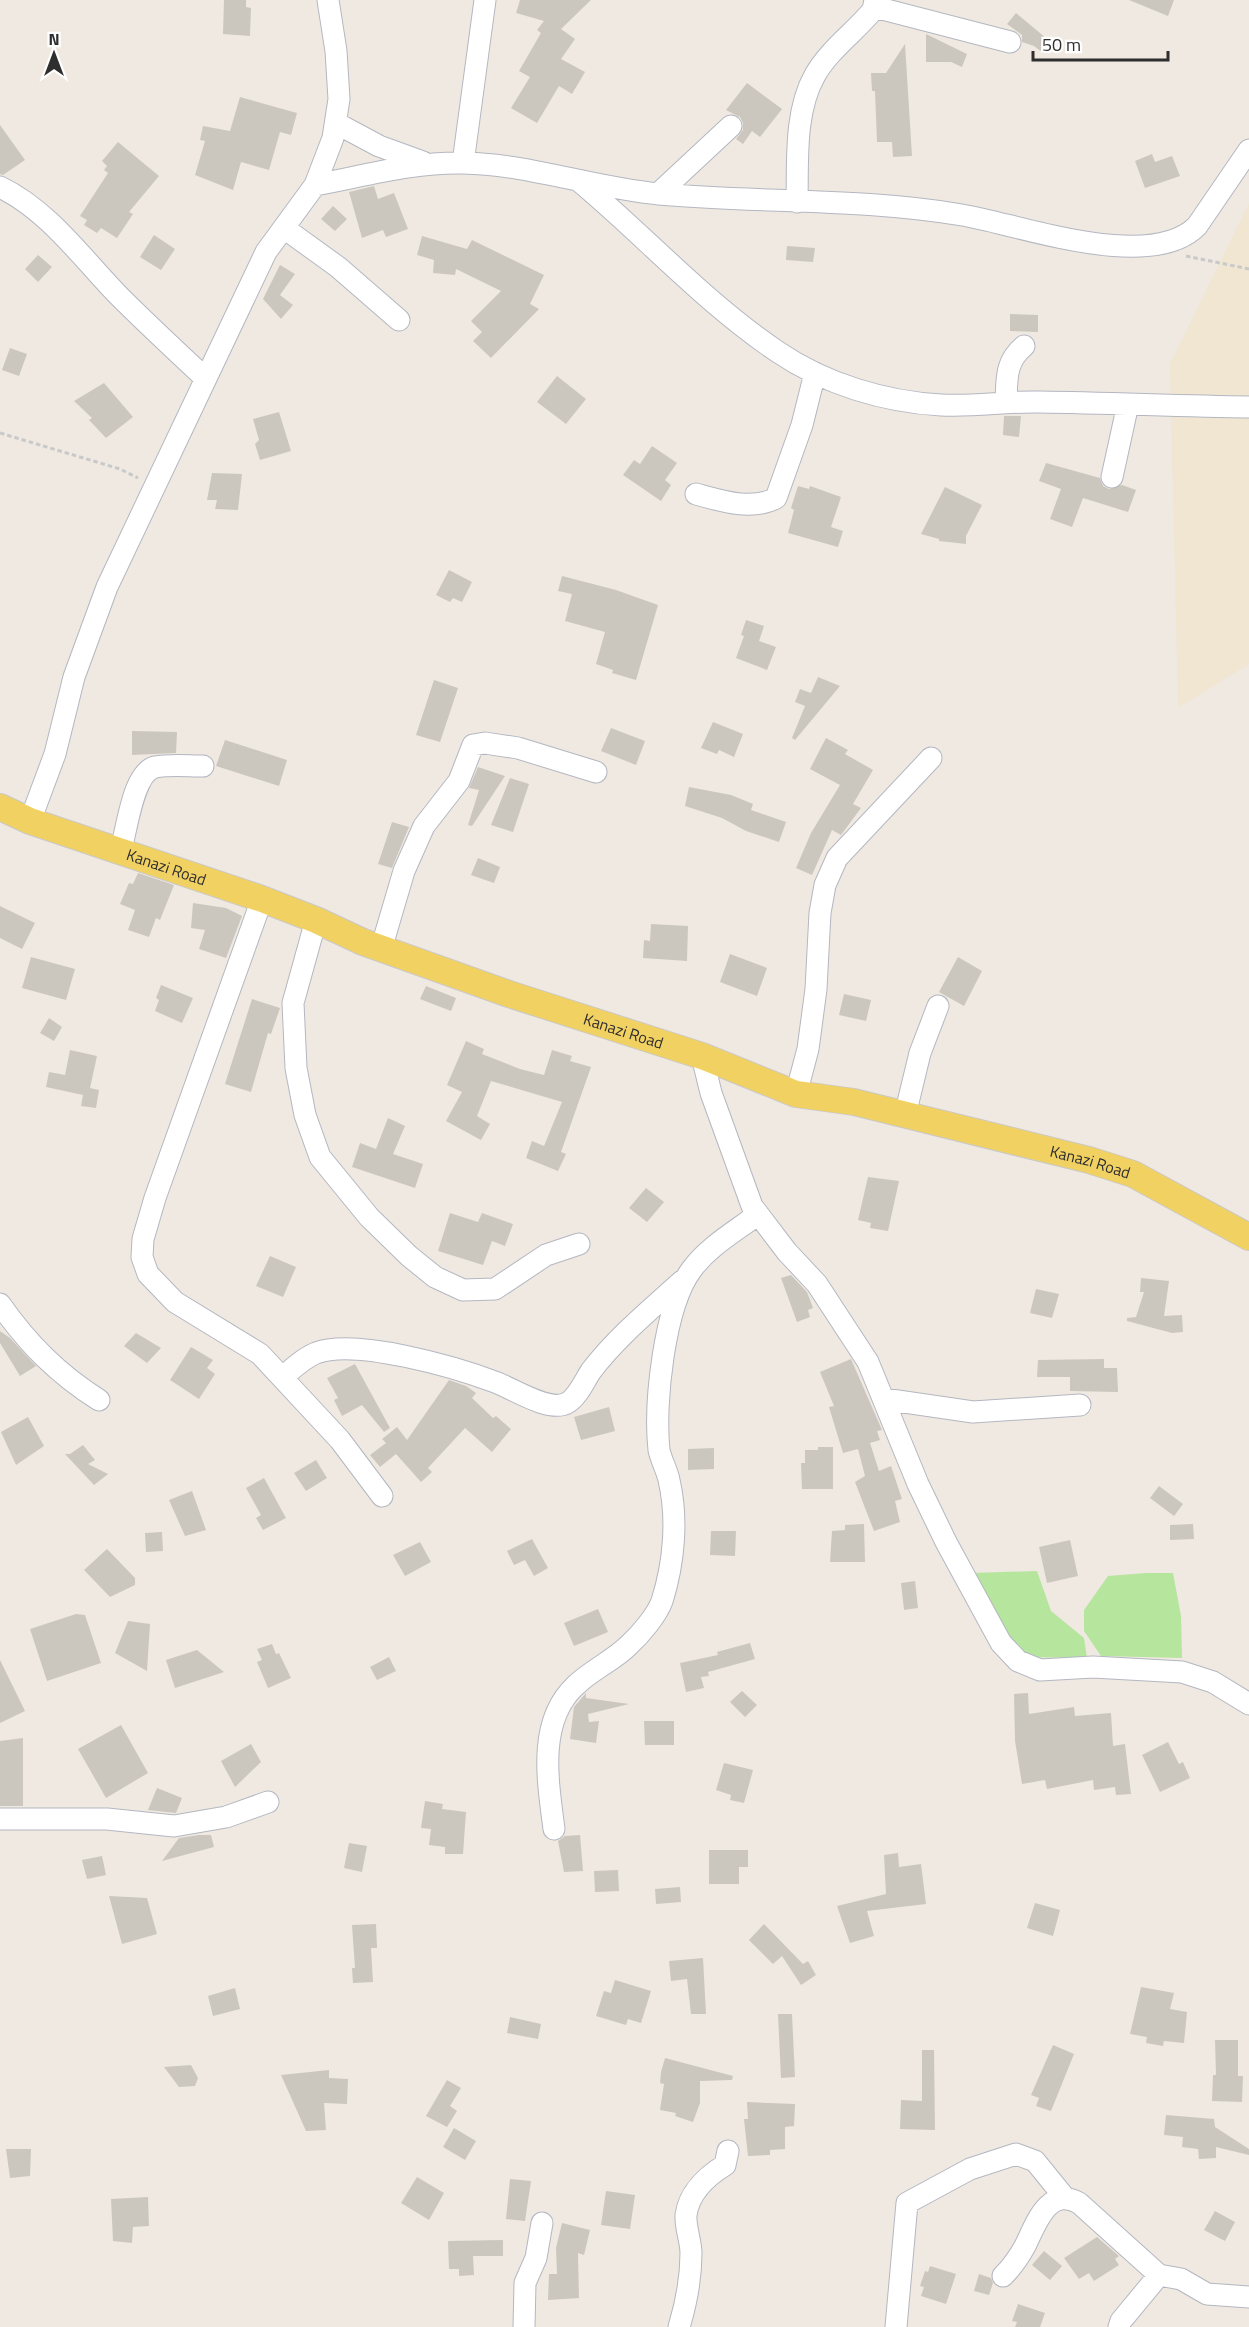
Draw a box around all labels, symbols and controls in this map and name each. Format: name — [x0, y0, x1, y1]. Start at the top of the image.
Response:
north arrow — [24, 24, 84, 84]
scale bar — [1033, 24, 1168, 62]
text: N — [48, 27, 60, 51]
text: 50 m — [1042, 31, 1081, 58]
street label: Kanazi Road — [123, 842, 209, 891]
street label: Kanazi Road — [580, 1007, 667, 1055]
street label: Kanazi Road — [1048, 1139, 1134, 1184]

